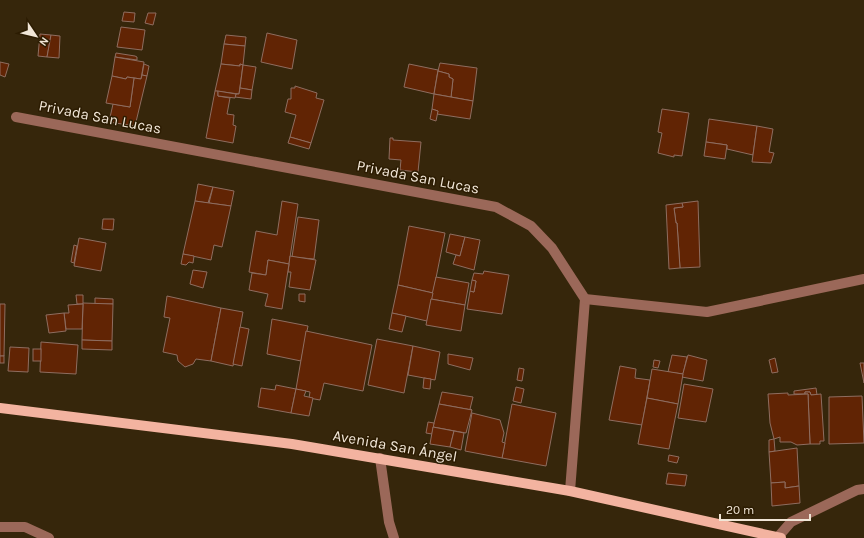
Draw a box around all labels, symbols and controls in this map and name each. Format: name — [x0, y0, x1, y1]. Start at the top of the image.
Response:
north arrow — [16, 16, 56, 56]
text: N — [36, 34, 51, 48]
street label: Privada San Lucas — [37, 96, 163, 138]
street label: Privada San Lucas — [355, 156, 481, 198]
street label: Avenida San Ángel — [332, 426, 458, 466]
scale bar — [720, 496, 810, 522]
text: 20 m — [726, 503, 754, 517]

